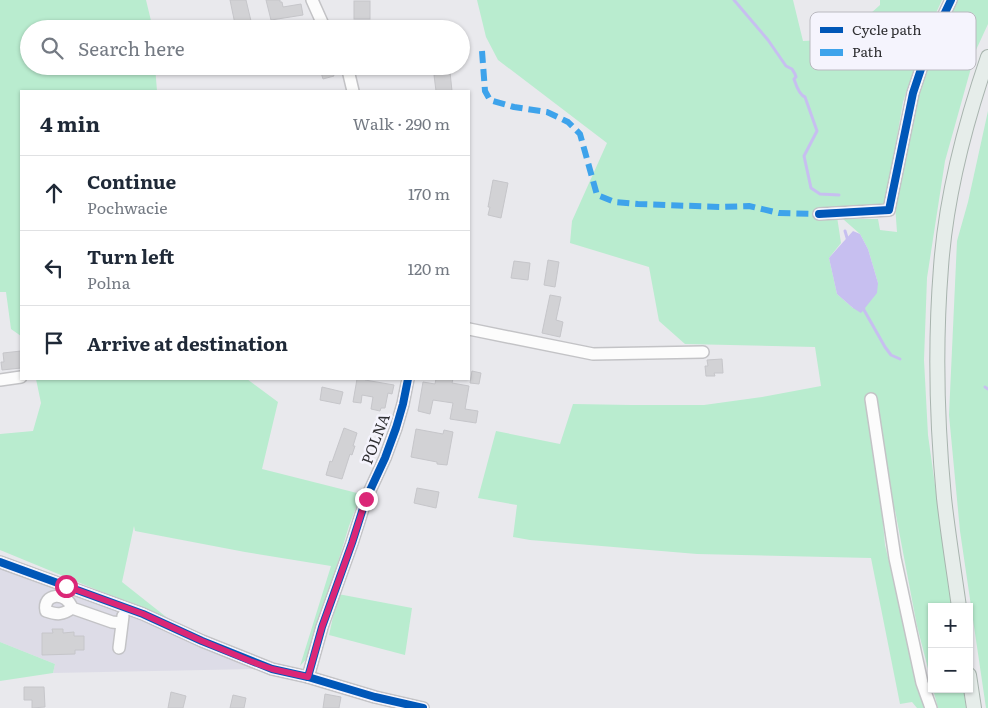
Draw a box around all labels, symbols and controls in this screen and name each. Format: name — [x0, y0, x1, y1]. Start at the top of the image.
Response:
legend — [810, 12, 976, 70]
text: Cycle path — [852, 19, 921, 39]
search box — [20, 20, 470, 75]
icon: search — [38, 34, 66, 62]
text: Search here — [78, 34, 185, 62]
text: Path — [852, 41, 882, 61]
text: 4 min — [40, 107, 100, 138]
text: Walk · 290 m — [353, 111, 450, 135]
text: Continue — [87, 167, 176, 195]
icon: ahead — [40, 179, 68, 207]
text: 170 m — [408, 181, 450, 205]
text: Pochwacie — [87, 195, 168, 219]
text: Turn left — [87, 242, 174, 270]
icon: left — [40, 254, 68, 282]
text: 120 m — [407, 256, 450, 280]
text: Polna — [87, 270, 130, 294]
icon: arrive — [40, 329, 68, 357]
text: Arrive at destination — [87, 329, 288, 357]
street label: POLNA — [354, 410, 395, 467]
route end — [355, 488, 378, 511]
route start — [55, 575, 78, 598]
map controls — [928, 603, 973, 693]
button: + — [928, 603, 973, 648]
button: − — [928, 648, 973, 693]

